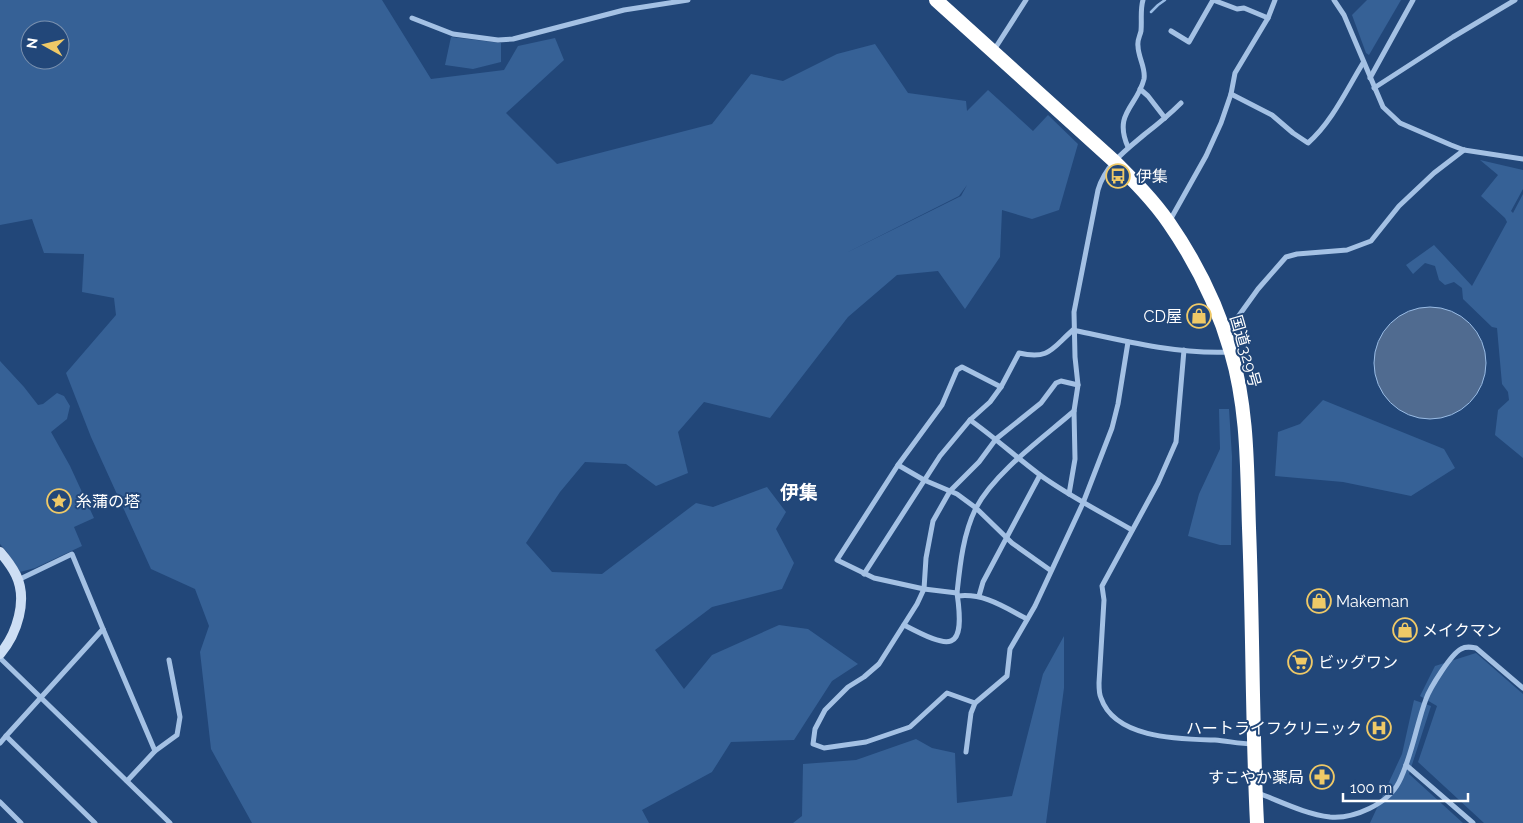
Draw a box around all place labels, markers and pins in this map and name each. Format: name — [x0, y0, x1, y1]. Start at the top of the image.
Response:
bus stop icon: 伊集 — [1105, 163, 1131, 189]
place label: 伊集 — [1136, 167, 1168, 186]
shop icon: CD屋 — [1186, 303, 1212, 329]
place label: CD屋 — [1144, 307, 1182, 326]
place icon: 糸蒲の塔 — [46, 488, 72, 514]
place label: 糸蒲の塔 — [76, 492, 140, 511]
shop icon: Makeman — [1306, 588, 1332, 614]
place label: Makeman — [1336, 592, 1409, 611]
shop icon: メイクマン — [1392, 617, 1418, 643]
place label: メイクマン — [1422, 621, 1502, 640]
supermarket icon: ビッグワン — [1287, 649, 1313, 675]
place label: ビッグワン — [1318, 653, 1398, 672]
hospital icon: ハートライフクリニック — [1366, 715, 1392, 741]
place label: ハートライフクリニック — [1186, 719, 1362, 738]
pharmacy icon: すこやか薬局 — [1309, 764, 1335, 790]
place label: すこやか薬局 — [1208, 768, 1304, 787]

